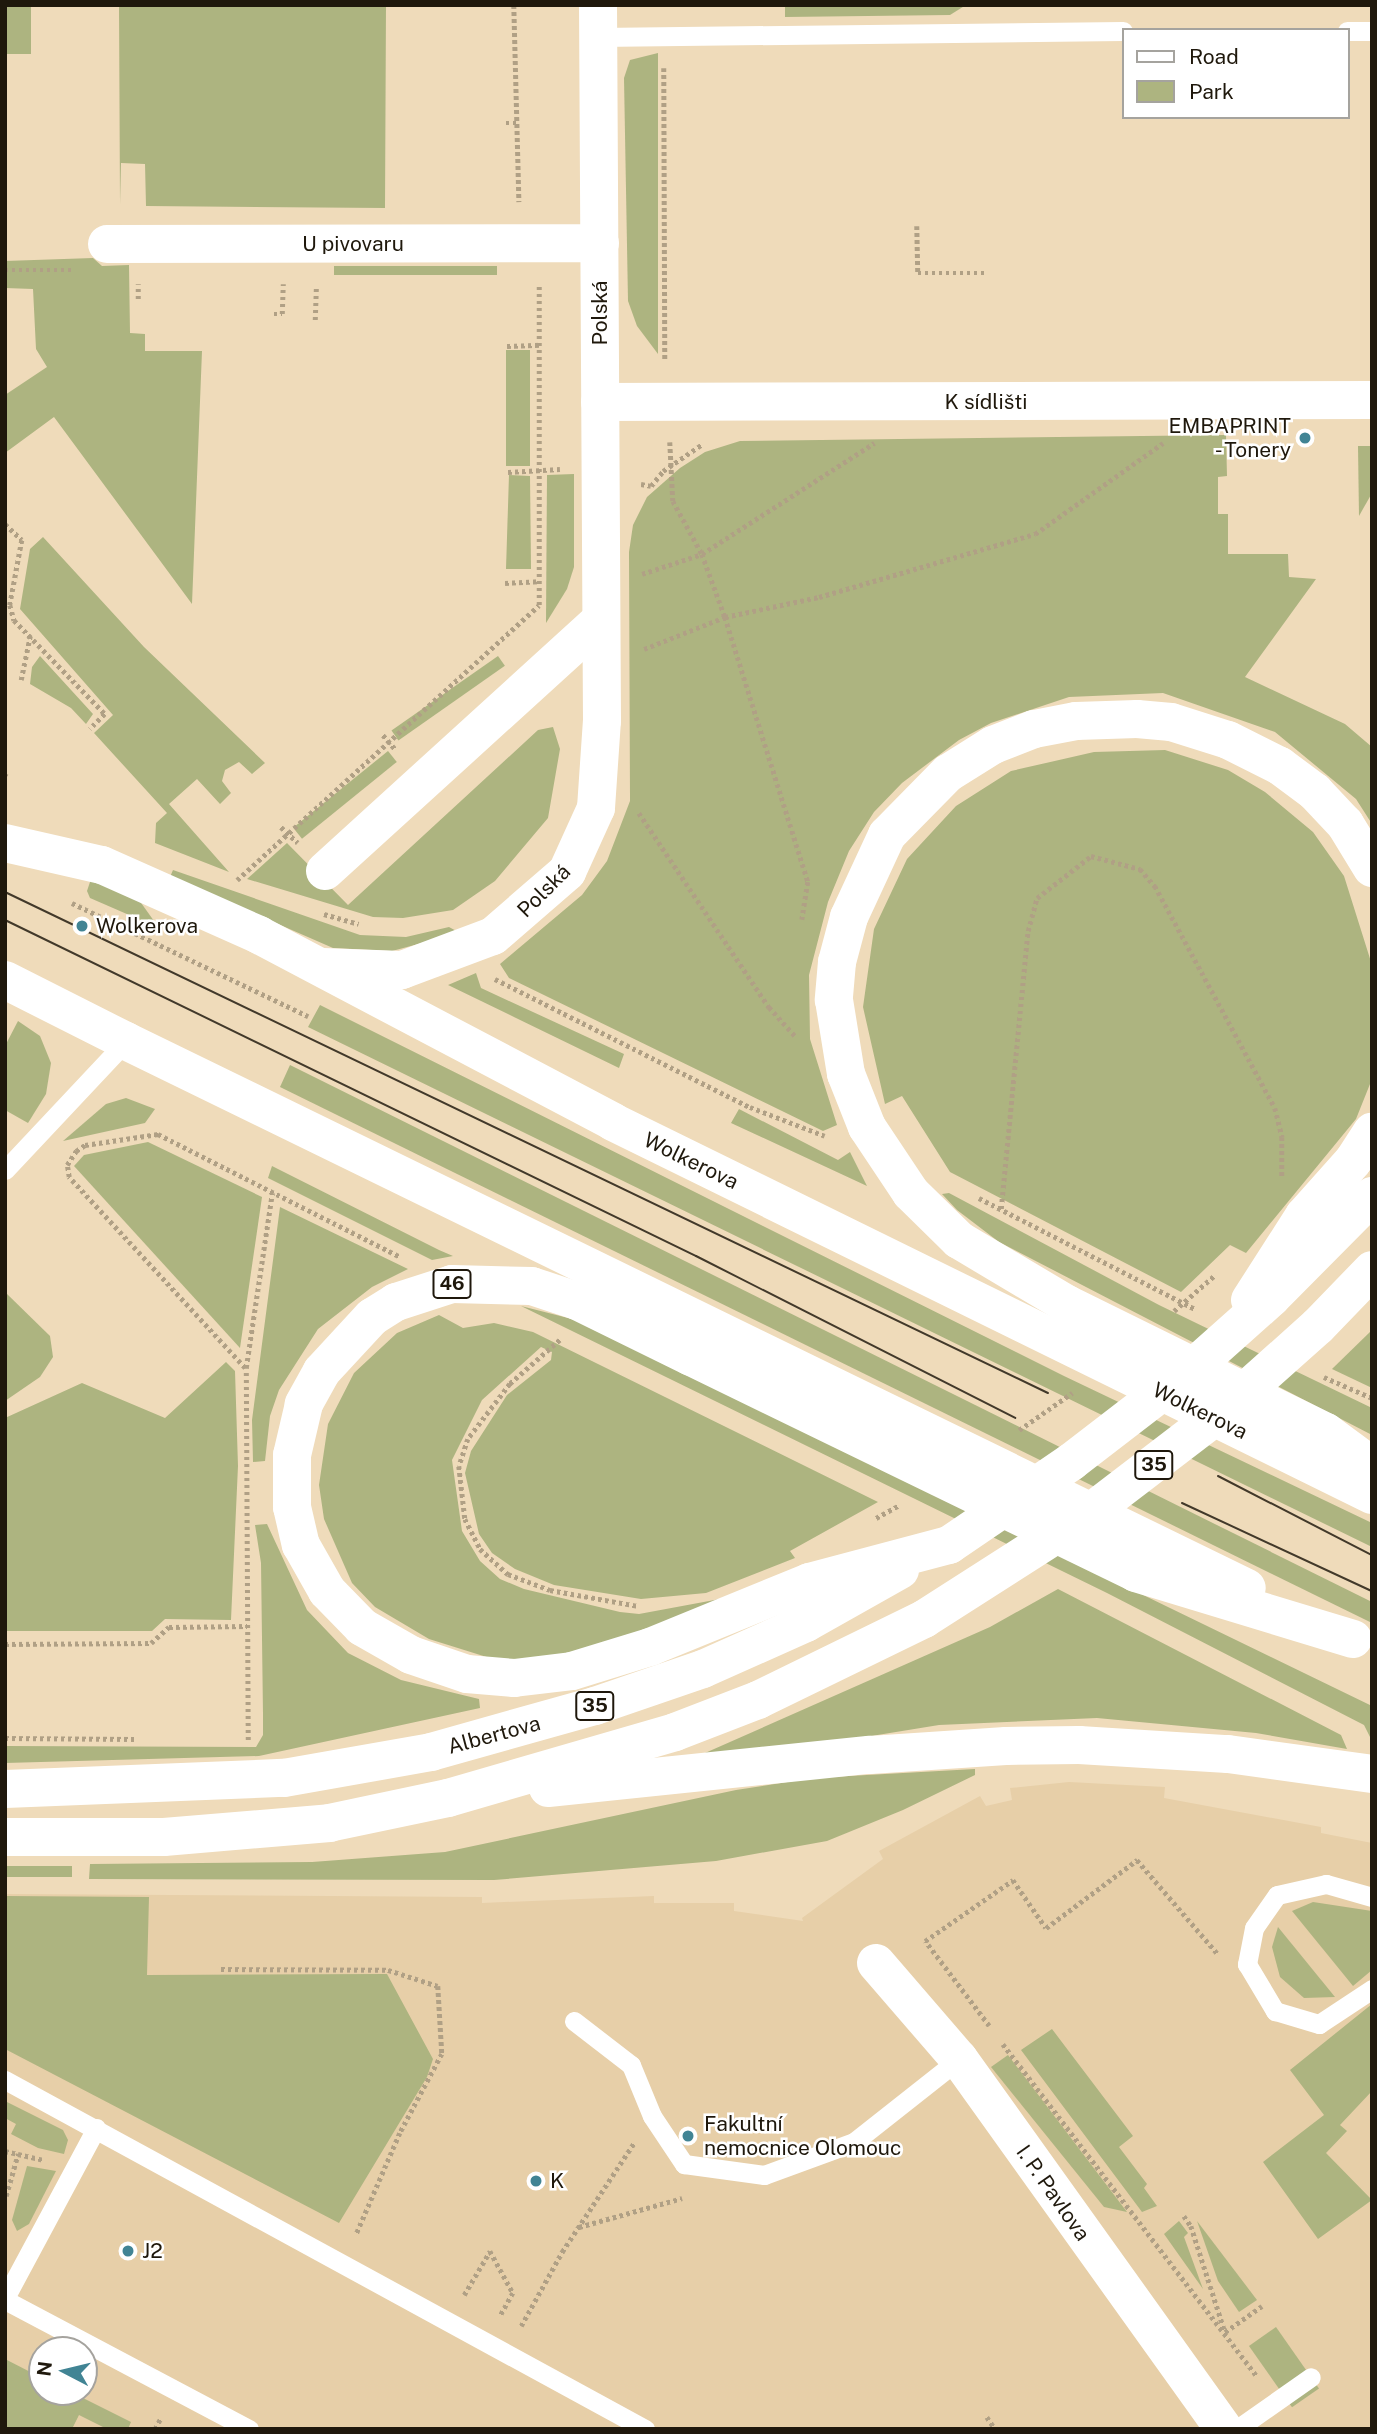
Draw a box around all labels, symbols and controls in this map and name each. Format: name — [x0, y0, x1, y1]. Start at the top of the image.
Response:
legend — [1122, 28, 1349, 119]
text: Road — [1189, 44, 1239, 69]
text: Park — [1189, 79, 1234, 104]
street label: U pivovaru — [302, 231, 404, 257]
street label: Polská — [587, 281, 613, 345]
street label: K sídlišti — [944, 389, 1028, 415]
place label: EMBAPRINT - Tonery — [1169, 413, 1291, 463]
marker: EMBAPRINT - Tonery — [1297, 430, 1313, 446]
street label: Polská — [512, 859, 576, 923]
place label: Wolkerova — [96, 913, 198, 939]
marker: Wolkerova — [74, 918, 90, 934]
street label: Wolkerova — [640, 1127, 742, 1195]
road number: 46 — [431, 1268, 473, 1300]
street label: Wolkerova — [1149, 1377, 1251, 1445]
road number: 35 — [1133, 1450, 1175, 1480]
road number: 35 — [574, 1690, 616, 1722]
street label: Albertova — [445, 1711, 543, 1759]
place label: Fakultní nemocnice Olomouc — [704, 2111, 902, 2161]
marker: Fakultní nemocnice Olomouc — [678, 2126, 698, 2146]
street label: I. P. Pavlova — [1011, 2140, 1095, 2246]
place label: K — [550, 2168, 564, 2194]
marker: K — [528, 2173, 544, 2189]
place label: J2 — [142, 2238, 163, 2264]
marker: J2 — [120, 2243, 136, 2259]
north arrow — [28, 2336, 98, 2406]
text: N — [32, 2360, 56, 2377]

